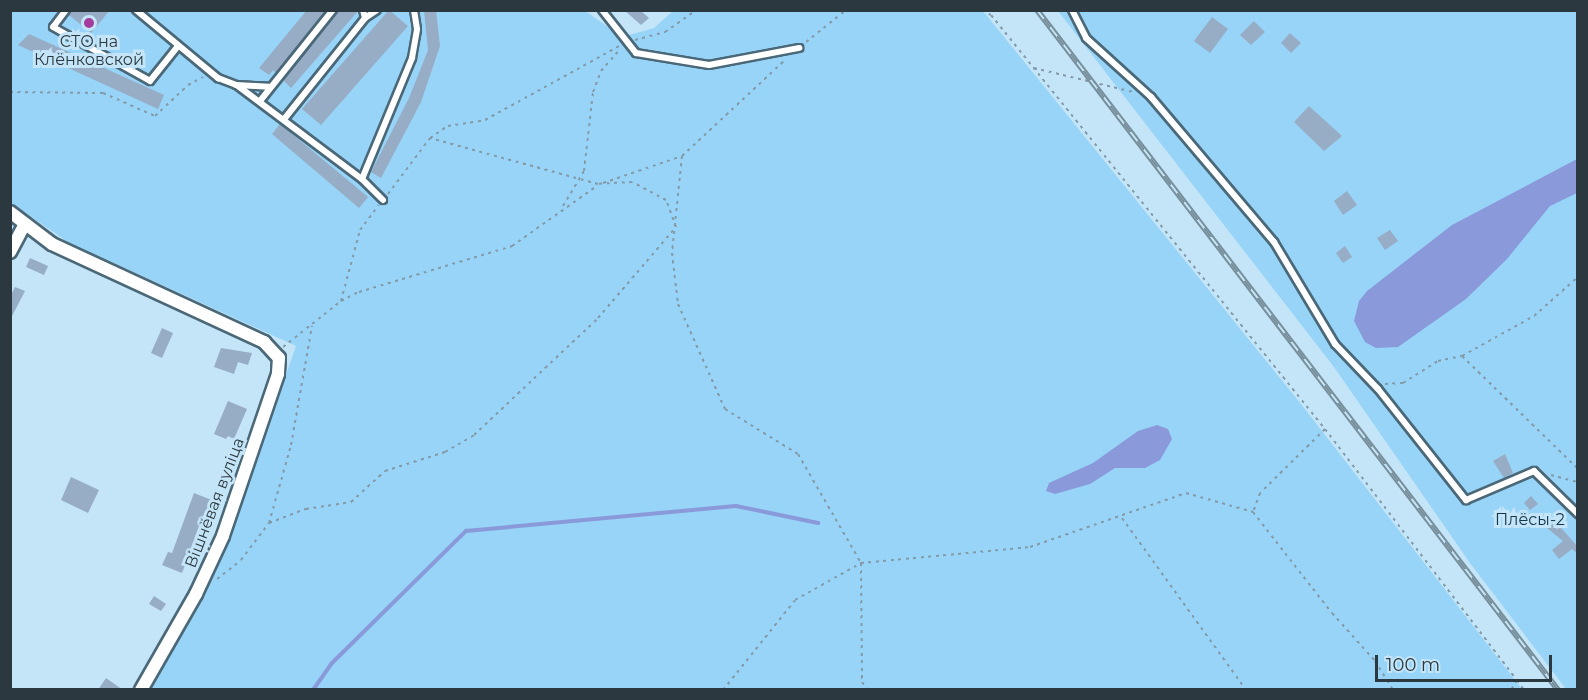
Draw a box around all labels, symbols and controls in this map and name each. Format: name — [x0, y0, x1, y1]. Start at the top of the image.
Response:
marker: СТО на Клёнковской — [82, 16, 96, 30]
place label: СТО на Клёнковской — [34, 32, 144, 70]
street label: Вішнёвая вуліца — [181, 435, 249, 571]
park label: Плёсы-2 — [1495, 510, 1565, 530]
scale bar — [1378, 643, 1555, 681]
text: 100 m — [1386, 654, 1440, 676]

